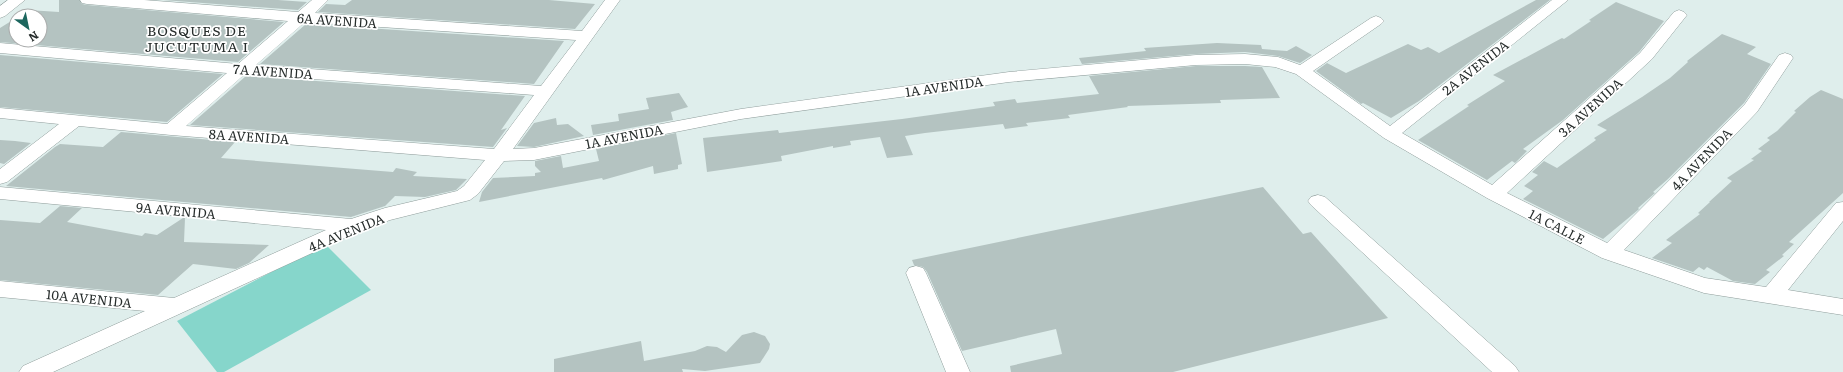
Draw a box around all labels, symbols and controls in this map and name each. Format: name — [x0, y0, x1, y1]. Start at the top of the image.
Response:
north arrow — [8, 8, 48, 48]
street label: 6A AVENIDA — [296, 8, 378, 32]
district label: BOSQUES DE JUCUTUMA I — [145, 20, 249, 56]
text: N — [26, 28, 42, 46]
street label: 2A AVENIDA — [1438, 35, 1513, 99]
street label: 7A AVENIDA — [233, 59, 314, 83]
street label: 1A AVENIDA — [904, 71, 985, 101]
street label: 3A AVENIDA — [1554, 73, 1626, 141]
street label: 1A AVENIDA — [584, 119, 665, 153]
street label: 4A AVENIDA — [1666, 123, 1736, 195]
street label: 8A AVENIDA — [208, 124, 290, 148]
street label: 9A AVENIDA — [135, 197, 217, 223]
street label: 1A CALLE — [1526, 204, 1588, 248]
street label: 4A AVENIDA — [305, 208, 387, 256]
street label: 10A AVENIDA — [45, 284, 133, 312]

